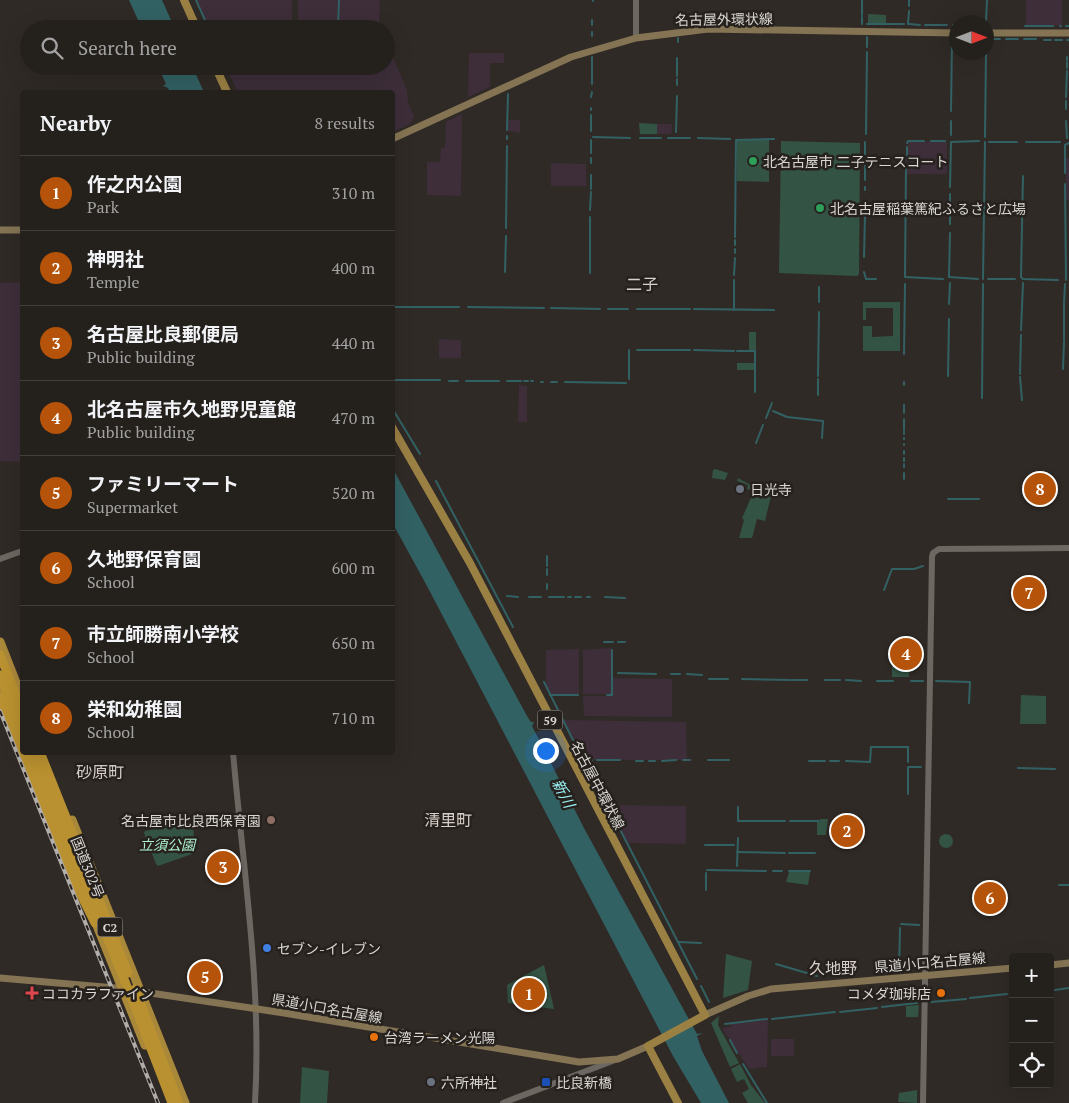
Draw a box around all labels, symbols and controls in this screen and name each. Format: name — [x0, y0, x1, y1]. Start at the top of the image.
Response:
street label: 名古屋外環状線 — [675, 9, 773, 29]
north arrow — [949, 15, 994, 60]
search box — [20, 20, 395, 75]
icon: search — [38, 34, 66, 62]
text: Search here — [78, 35, 177, 60]
text: Nearby — [40, 109, 111, 137]
text: 8 results — [315, 112, 375, 134]
place label: 北名古屋市 二子テニスコート — [763, 152, 948, 171]
marker: 北名古屋市 二子テニスコート — [747, 155, 759, 167]
text: 作之内公園 — [87, 171, 182, 196]
text: 1 — [51, 182, 61, 204]
text: 310 m — [332, 182, 375, 204]
text: Park — [87, 196, 119, 218]
place label: 北名古屋稲葉篤紀ふるさと広場 — [830, 199, 1026, 218]
marker: 北名古屋稲葉篤紀ふるさと広場 — [814, 202, 826, 214]
text: 神明社 — [87, 246, 144, 271]
text: 2 — [51, 257, 61, 279]
text: 400 m — [332, 257, 375, 279]
text: Temple — [87, 271, 140, 293]
district label: 二子 — [626, 273, 658, 295]
text: 名古屋比良郵便局 — [87, 321, 239, 346]
text: 3 — [51, 332, 61, 354]
text: 440 m — [332, 332, 375, 354]
text: Public building — [87, 346, 195, 368]
text: 北名古屋市久地野児童館 — [87, 396, 296, 421]
text: 4 — [51, 407, 61, 429]
text: 470 m — [332, 407, 375, 429]
text: Public building — [87, 421, 195, 443]
pin: 8 — [1024, 470, 1056, 508]
text: ファミリーマート — [87, 471, 239, 496]
place label: 日光寺 — [750, 480, 792, 499]
text: 5 — [51, 482, 61, 504]
text: 520 m — [332, 482, 375, 504]
marker: 日光寺 — [734, 483, 746, 495]
text: Supermarket — [87, 496, 178, 518]
text: 久地野保育園 — [87, 546, 201, 571]
text: 6 — [51, 557, 61, 579]
text: 600 m — [332, 557, 375, 579]
text: School — [87, 571, 135, 593]
pin: 7 — [1013, 574, 1045, 612]
text: 市立師勝南小学校 — [87, 621, 239, 646]
text: 7 — [51, 632, 61, 654]
text: 650 m — [332, 632, 375, 654]
pin: 4 — [890, 635, 922, 673]
text: School — [87, 646, 135, 668]
text: 栄和幼稚園 — [87, 696, 182, 721]
text: 8 — [51, 707, 61, 729]
text: 710 m — [332, 707, 375, 729]
road number: 59 — [538, 710, 562, 730]
text: School — [87, 721, 135, 743]
street label: 名古屋中環状線 — [567, 737, 629, 833]
your location — [533, 738, 559, 764]
district label: 砂原町 — [76, 761, 124, 783]
water label: 新川 — [548, 775, 581, 813]
district label: 清里町 — [424, 809, 472, 831]
place label: 名古屋市比良西保育園 — [121, 811, 261, 830]
pin: 2 — [831, 812, 863, 850]
marker: 名古屋市比良西保育園 — [265, 814, 277, 826]
street label: 国道302号 — [67, 834, 109, 900]
park label: 立須公園 — [139, 835, 197, 854]
pin: 3 — [207, 848, 239, 886]
pin: 6 — [974, 879, 1006, 917]
road number: C2 — [98, 918, 122, 936]
place label: セブン-イレブン — [277, 939, 381, 958]
marker: セブン-イレブン — [261, 942, 273, 954]
street label: 県道小口名古屋線 — [873, 948, 987, 976]
map controls — [1009, 953, 1054, 1088]
button: + — [1009, 953, 1054, 998]
district label: 久地野 — [809, 957, 857, 979]
pin: 5 — [189, 958, 221, 996]
pin: 1 — [513, 975, 545, 1013]
place label: ココカラファイン — [42, 984, 154, 1003]
place label: コメダ珈琲店 — [847, 984, 931, 1003]
marker: ココカラファイン — [26, 987, 38, 999]
marker: コメダ珈琲店 — [935, 987, 947, 999]
street label: 県道小口名古屋線 — [270, 989, 384, 1027]
button: − — [1009, 998, 1054, 1043]
place label: 台湾ラーメン光陽 — [384, 1028, 495, 1047]
marker: 台湾ラーメン光陽 — [368, 1031, 380, 1043]
button: locate — [1009, 1043, 1054, 1088]
place label: 六所神社 — [441, 1073, 497, 1092]
place label: 比良新橋 — [556, 1073, 612, 1092]
marker: 六所神社 — [425, 1076, 437, 1088]
marker: 比良新橋 — [540, 1076, 552, 1088]

